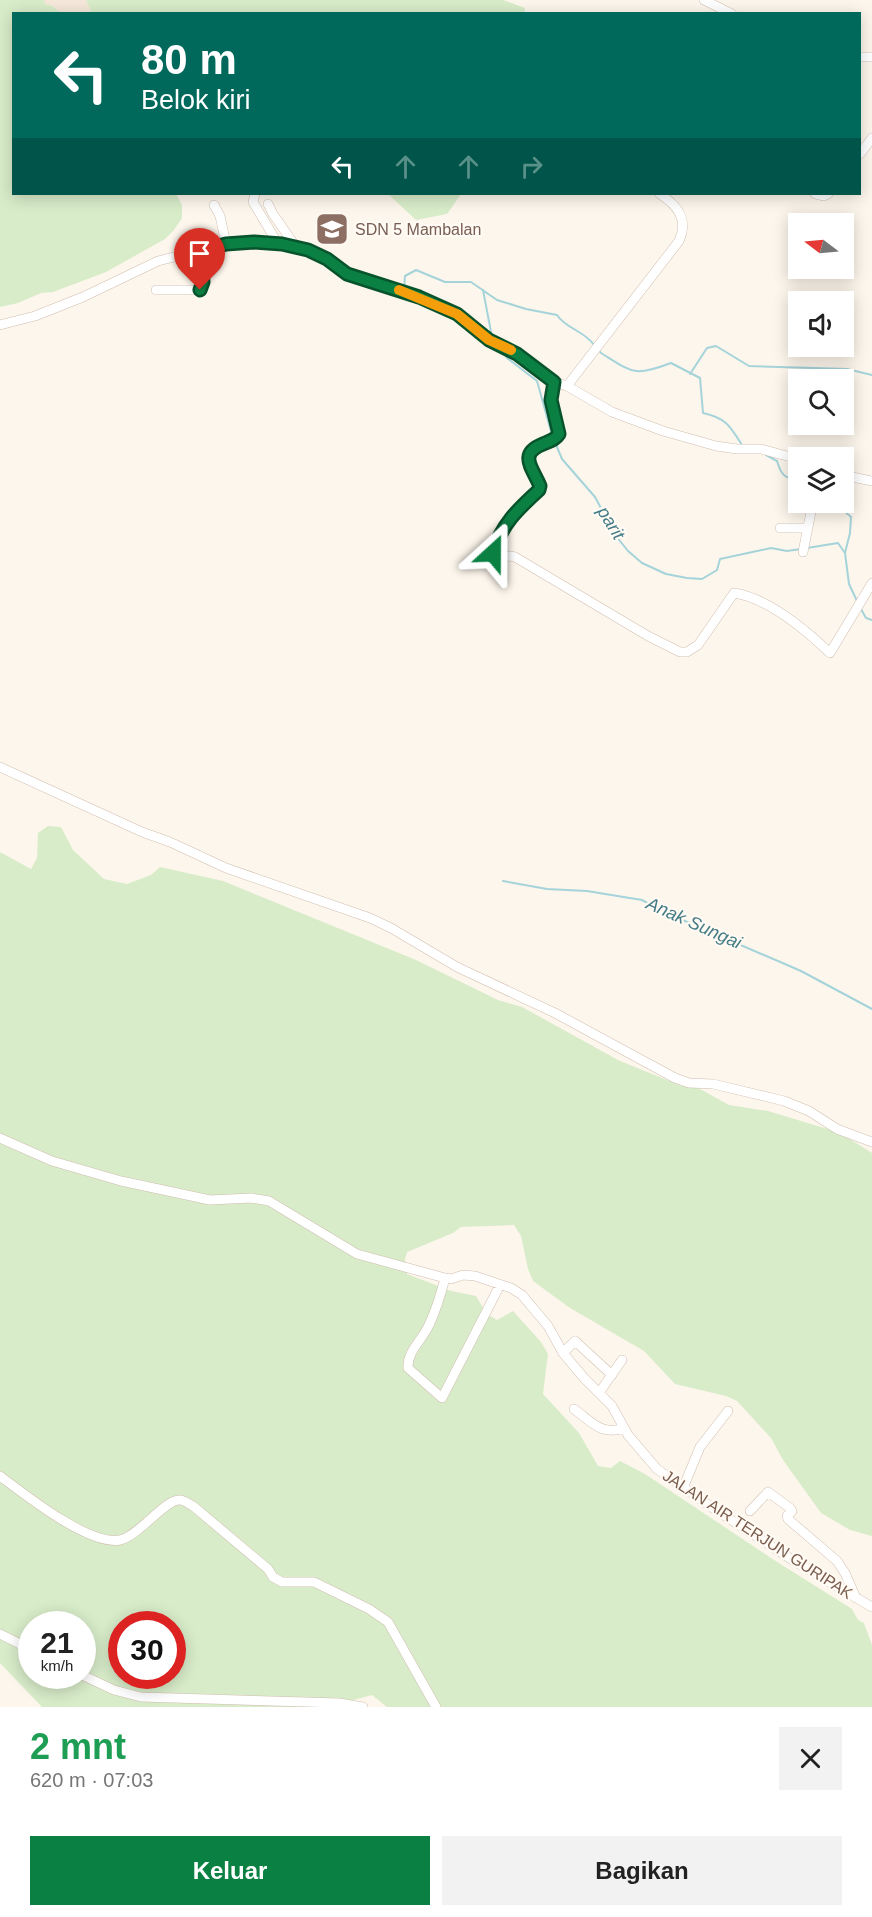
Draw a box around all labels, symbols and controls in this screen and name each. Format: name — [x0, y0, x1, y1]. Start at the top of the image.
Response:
icon: left — [42, 36, 120, 114]
text: 80 m — [141, 36, 237, 83]
text: Belok kiri — [141, 85, 251, 115]
icon: left — [326, 150, 359, 183]
icon: ahead — [389, 150, 422, 183]
icon: ahead — [452, 150, 485, 183]
icon: right — [515, 150, 548, 183]
school or university icon: SDN 5 Mambalan — [314, 211, 350, 247]
north arrow — [788, 213, 854, 279]
map controls — [788, 213, 854, 513]
place label: SDN 5 Mambalan — [355, 221, 481, 238]
pin — [174, 228, 225, 290]
icon: arrive — [183, 237, 216, 270]
button: sound — [788, 291, 854, 357]
button: search — [788, 369, 854, 435]
button: layers — [788, 447, 854, 513]
water label: parit — [593, 502, 629, 544]
position arrow — [461, 521, 525, 585]
water label: Anak Sungai — [642, 893, 746, 953]
street label: JALAN AIR TERJUN GURIPAK — [660, 1467, 856, 1602]
speed limit sign: 30 — [108, 1611, 186, 1689]
text: 21 — [40, 1626, 74, 1659]
text: km/h — [41, 1657, 73, 1674]
text: 2 mnt — [30, 1726, 126, 1767]
button: close — [779, 1727, 842, 1790]
text: 620 m · 07:03 — [30, 1769, 153, 1791]
button: Keluar — [30, 1836, 430, 1905]
button: Bagikan — [442, 1836, 842, 1905]

